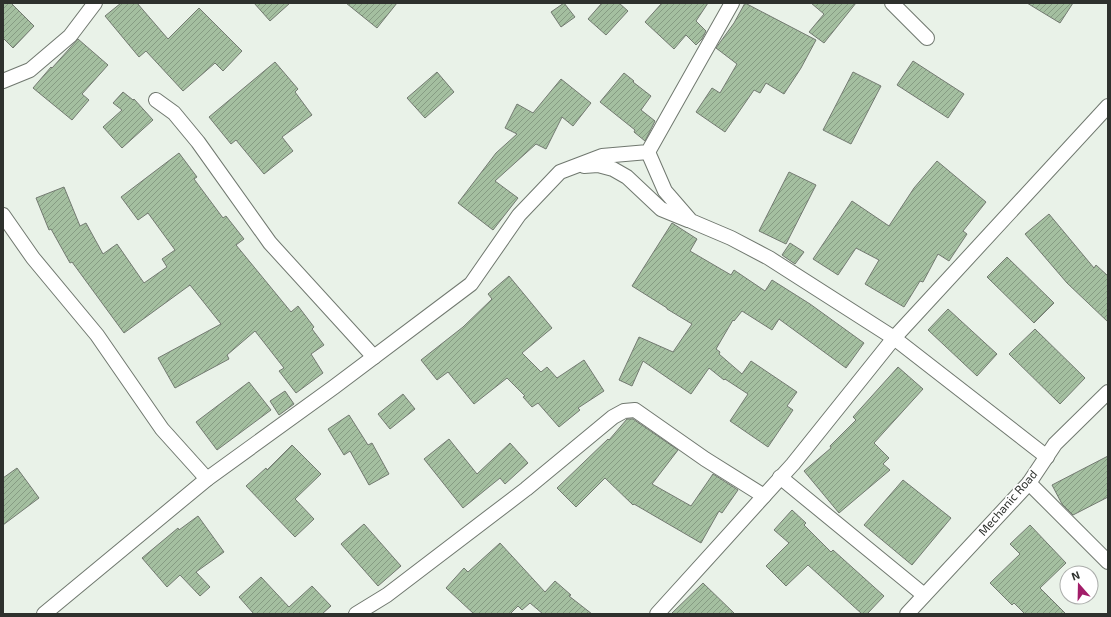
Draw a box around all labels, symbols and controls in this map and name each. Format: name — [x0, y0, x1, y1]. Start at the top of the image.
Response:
street label: Mechanic Road — [975, 467, 1040, 538]
north arrow — [1059, 565, 1099, 605]
text: N — [1069, 568, 1081, 583]

